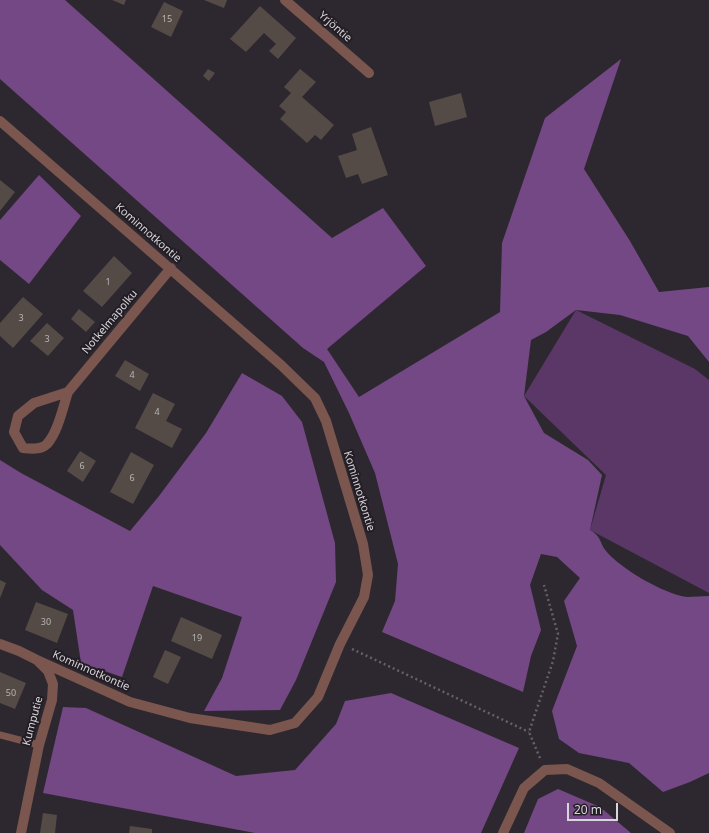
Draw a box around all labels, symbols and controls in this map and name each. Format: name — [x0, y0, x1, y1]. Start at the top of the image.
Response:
street label: Yrjöntie — [316, 9, 354, 45]
house number: 15 — [162, 14, 172, 24]
street label: Kominnotkontie — [112, 201, 184, 265]
house number: 1 — [105, 277, 111, 287]
street label: Notkelmapolku — [79, 287, 141, 357]
house number: 3 — [18, 313, 24, 323]
house number: 3 — [44, 334, 50, 344]
house number: 4 — [129, 370, 135, 380]
house number: 4 — [154, 407, 160, 417]
street label: Kominnotkontie — [341, 449, 377, 533]
house number: 6 — [79, 461, 85, 471]
house number: 6 — [129, 473, 135, 483]
house number: 30 — [41, 617, 51, 627]
house number: 19 — [192, 633, 202, 643]
street label: Kominnotkontie — [50, 648, 132, 694]
house number: 50 — [6, 688, 16, 698]
street label: Kumputie — [20, 695, 46, 747]
scale bar — [569, 795, 620, 821]
text: 20 m — [574, 801, 602, 818]

